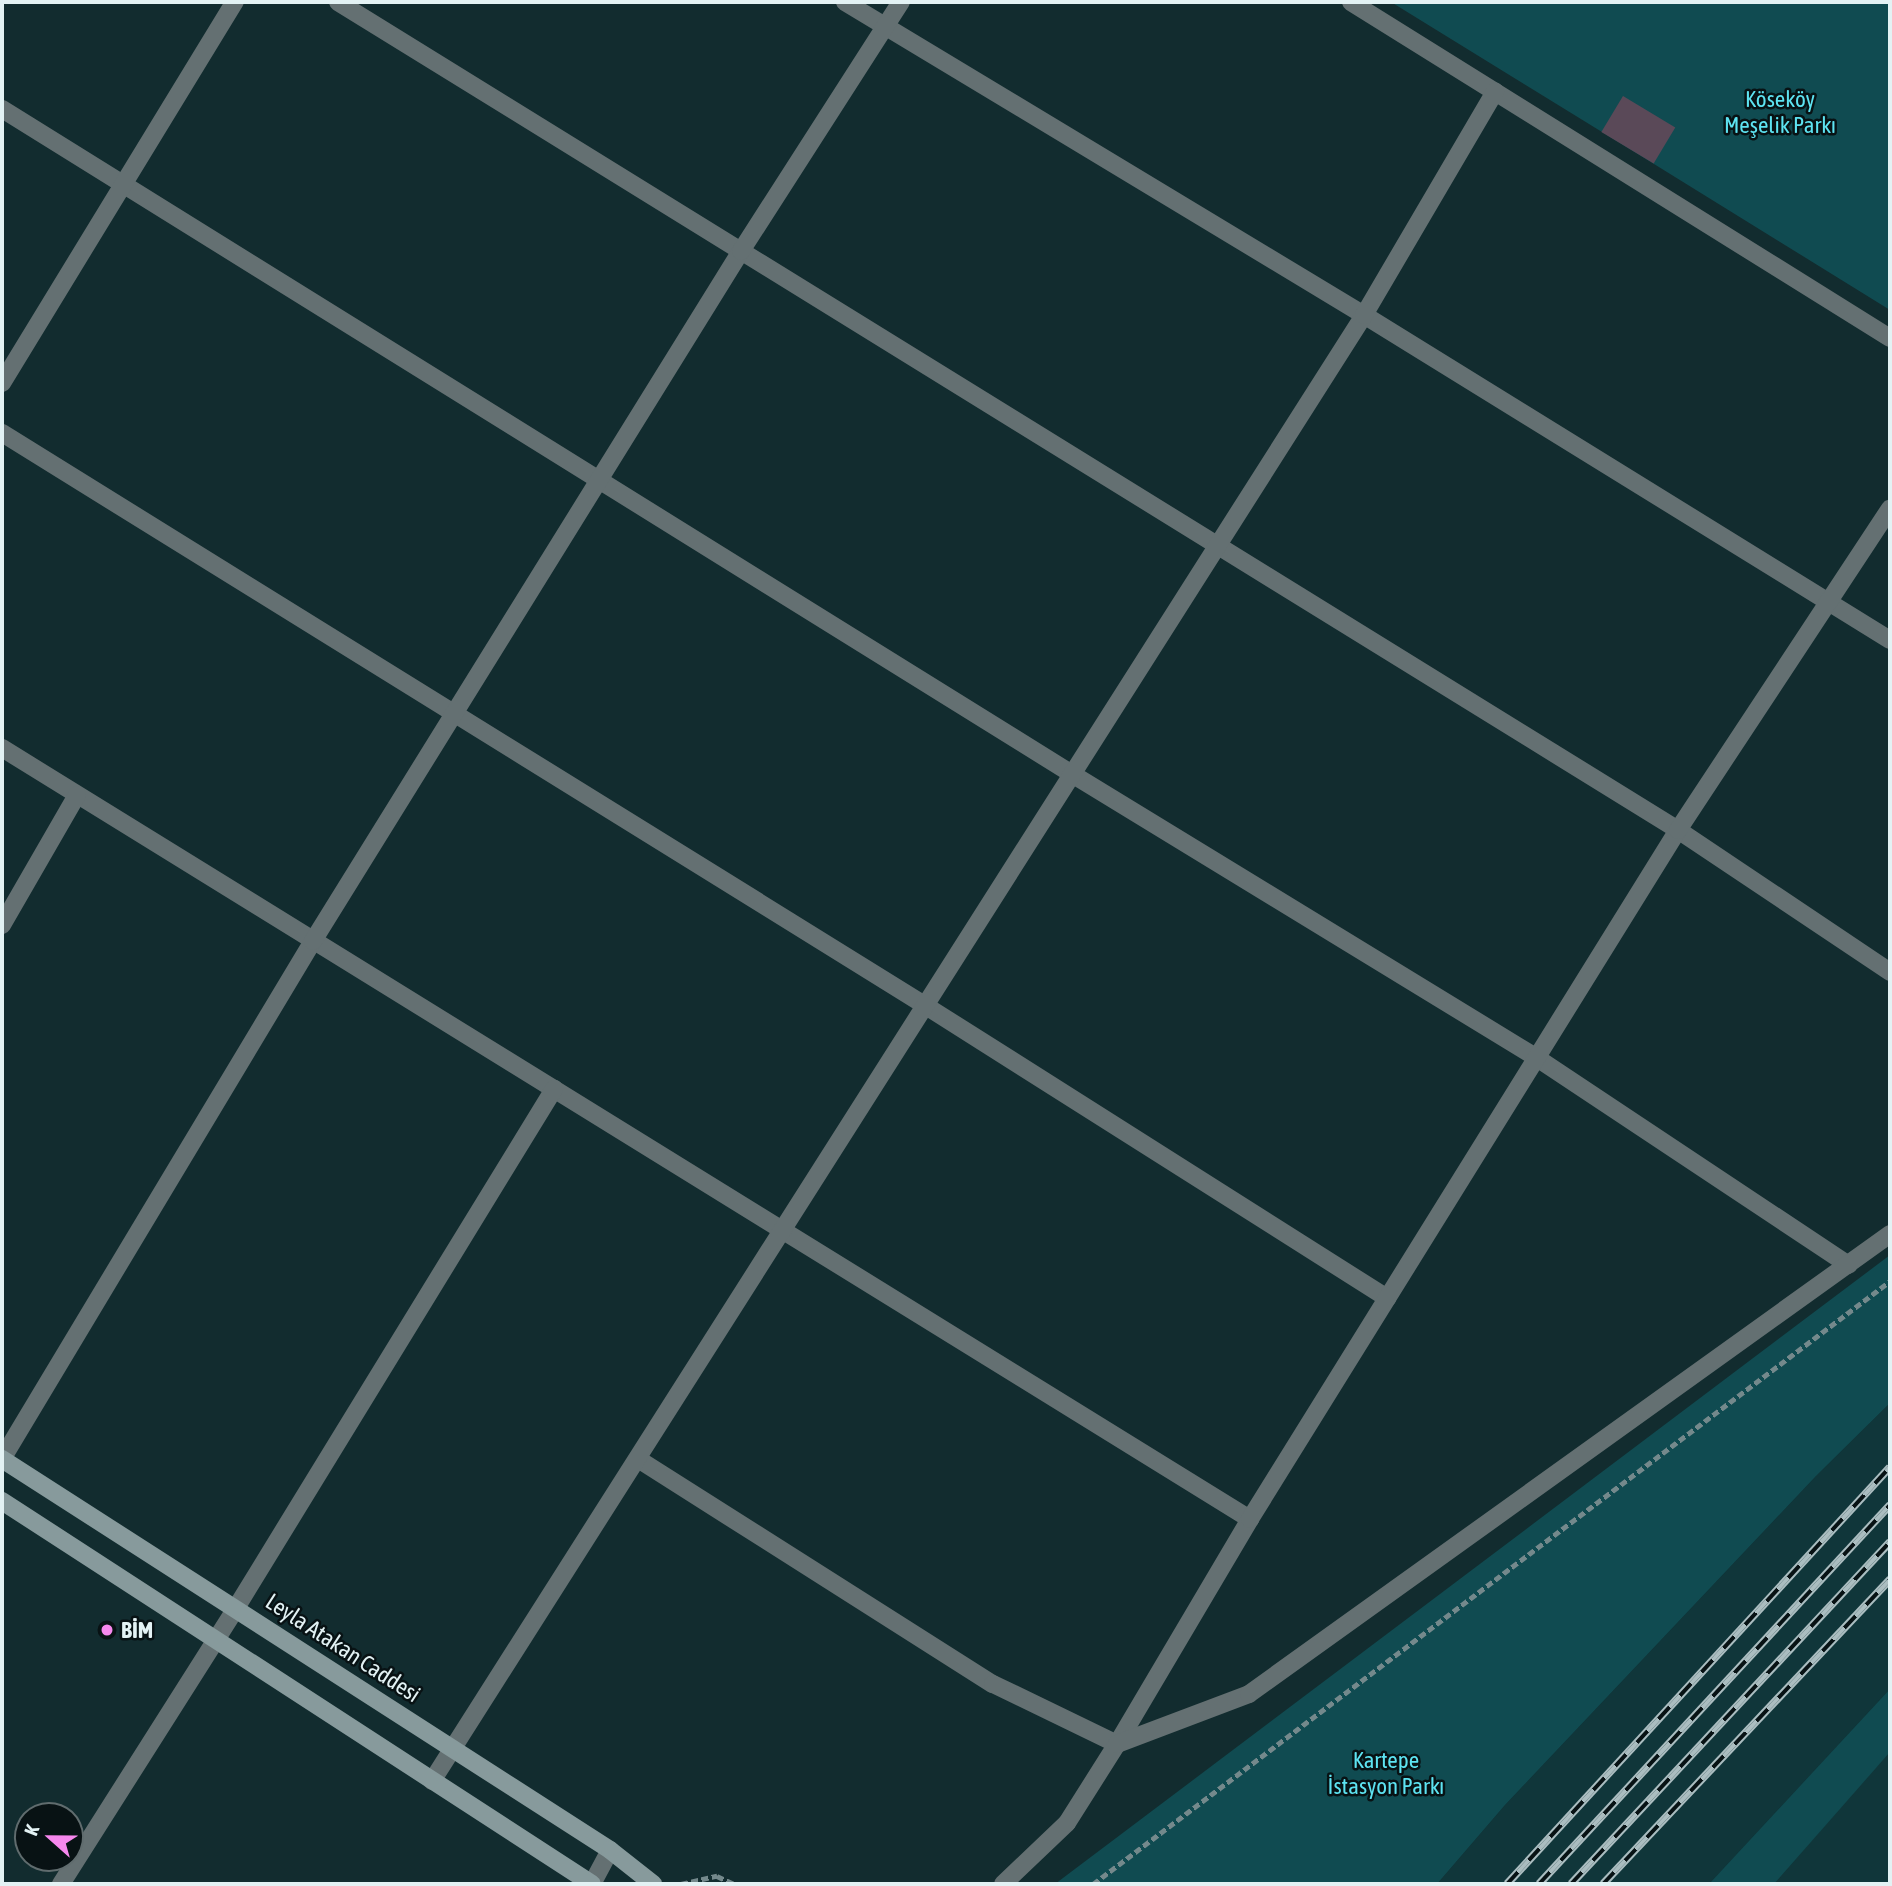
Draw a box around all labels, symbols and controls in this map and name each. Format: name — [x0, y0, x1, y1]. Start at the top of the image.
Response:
park label: Köseköy Meşelik Parkı — [1724, 85, 1836, 139]
street label: Leyla Atakan Caddesi — [260, 1588, 426, 1708]
place label: BİM — [121, 1616, 153, 1644]
marker: BİM — [99, 1622, 115, 1638]
park label: Kartepe İstasyon Parkı — [1328, 1746, 1444, 1800]
north arrow — [14, 1802, 84, 1872]
text: K — [19, 1822, 43, 1838]

